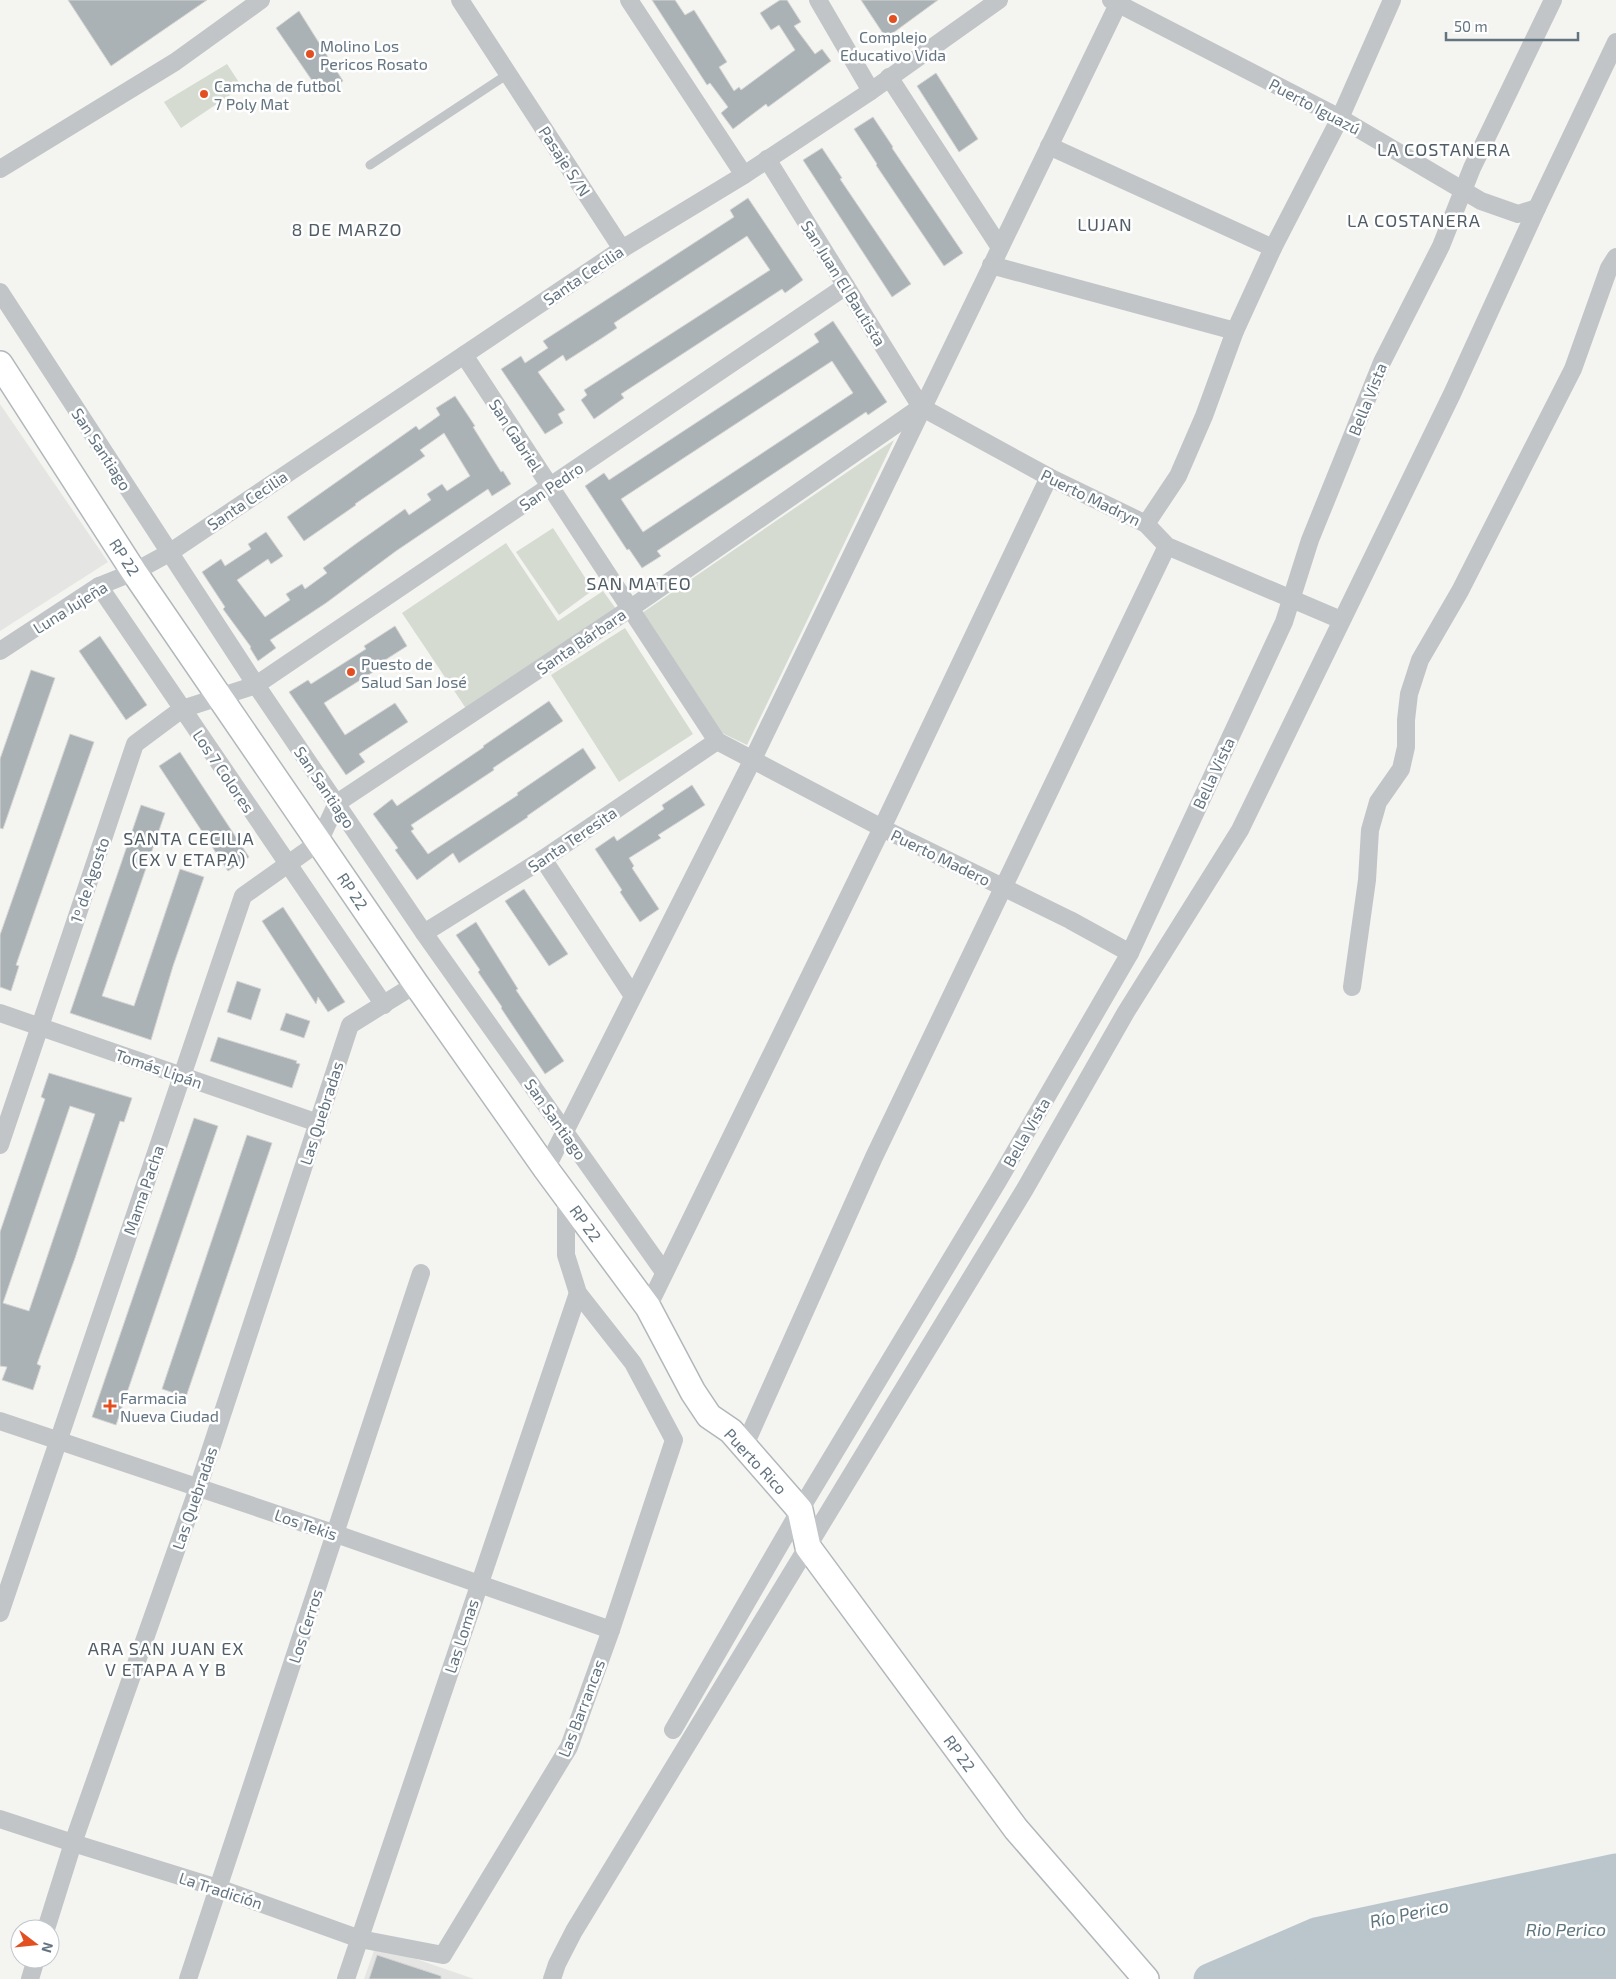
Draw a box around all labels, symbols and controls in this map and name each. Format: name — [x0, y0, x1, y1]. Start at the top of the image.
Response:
scale bar — [1446, 10, 1578, 42]
marker: Complejo Educativo Vida — [887, 13, 899, 25]
text: 50 m — [1454, 17, 1488, 35]
place label: Complejo Educativo Vida — [840, 27, 946, 64]
place label: Molino Los Pericos Rosato — [320, 36, 428, 73]
marker: Molino Los Pericos Rosato — [304, 48, 316, 60]
street label: Puerto Iguazú — [1266, 74, 1364, 138]
place label: Camcha de futbol 7 Poly Mat — [214, 76, 341, 113]
marker: Camcha de futbol 7 Poly Mat — [198, 88, 210, 100]
street label: Pasaje S/N — [534, 122, 595, 200]
district label: LA COSTANERA — [1377, 138, 1511, 160]
district label: LA COSTANERA — [1347, 209, 1481, 231]
district label: LUJAN — [1077, 213, 1133, 235]
street label: San Juan El Bautista — [798, 217, 890, 349]
district label: 8 DE MARZO — [291, 218, 403, 240]
street label: Santa Cecilia — [539, 241, 627, 309]
street label: Bella Vista — [1344, 360, 1390, 438]
street label: San Gabriel — [486, 395, 547, 475]
street label: San Santiago — [68, 404, 136, 494]
street label: San Pedro — [515, 458, 587, 514]
street label: Puerto Madryn — [1038, 465, 1144, 529]
street label: Santa Cecilia — [203, 466, 291, 534]
street label: RP 22 — [106, 535, 144, 579]
district label: SAN MATEO — [586, 572, 692, 594]
street label: Luna Jujeña — [29, 577, 111, 638]
street label: Santa Bárbara — [533, 604, 629, 678]
place label: Puesto de Salud San José — [361, 654, 467, 691]
marker: Puesto de Salud San José — [345, 666, 357, 678]
street label: Los 7 Colores — [189, 726, 259, 816]
street label: Bella Vista — [1188, 734, 1238, 812]
street label: San Santiago — [291, 743, 359, 831]
street label: Santa Teresita — [524, 802, 620, 876]
street label: Puerto Madero — [888, 825, 994, 889]
district label: SANTA CECILIA (EX V ETAPA) — [123, 827, 255, 870]
street label: 1º de Agosto — [65, 835, 113, 925]
street label: RP 22 — [334, 869, 372, 913]
street label: Tomás Lipán — [113, 1044, 205, 1092]
street label: Las Quebradas — [295, 1059, 348, 1167]
street label: San Santiago — [521, 1075, 591, 1163]
street label: Bella Vista — [999, 1094, 1053, 1170]
street label: Mama Pacha — [119, 1143, 167, 1237]
street label: RP 22 — [566, 1201, 606, 1245]
place label: Farmacia Nueva Ciudad — [120, 1388, 219, 1425]
marker: Farmacia Nueva Ciudad — [104, 1400, 116, 1412]
street label: Puerto Rico — [721, 1424, 791, 1498]
street label: Las Quebradas — [168, 1444, 221, 1552]
street label: Los Tekis — [272, 1504, 340, 1544]
street label: Los Cerros — [284, 1587, 326, 1665]
street label: Las Lomas — [440, 1596, 482, 1676]
district label: ARA SAN JUAN EX V ETAPA A Y B — [88, 1637, 244, 1680]
street label: Las Barrancas — [554, 1656, 608, 1760]
street label: RP 22 — [940, 1731, 980, 1775]
street label: La Tradición — [177, 1868, 265, 1912]
water label: Río Perico — [1367, 1894, 1451, 1932]
water label: Rio Perico — [1526, 1918, 1606, 1940]
north arrow — [10, 1919, 60, 1969]
text: N — [38, 1941, 58, 1955]

